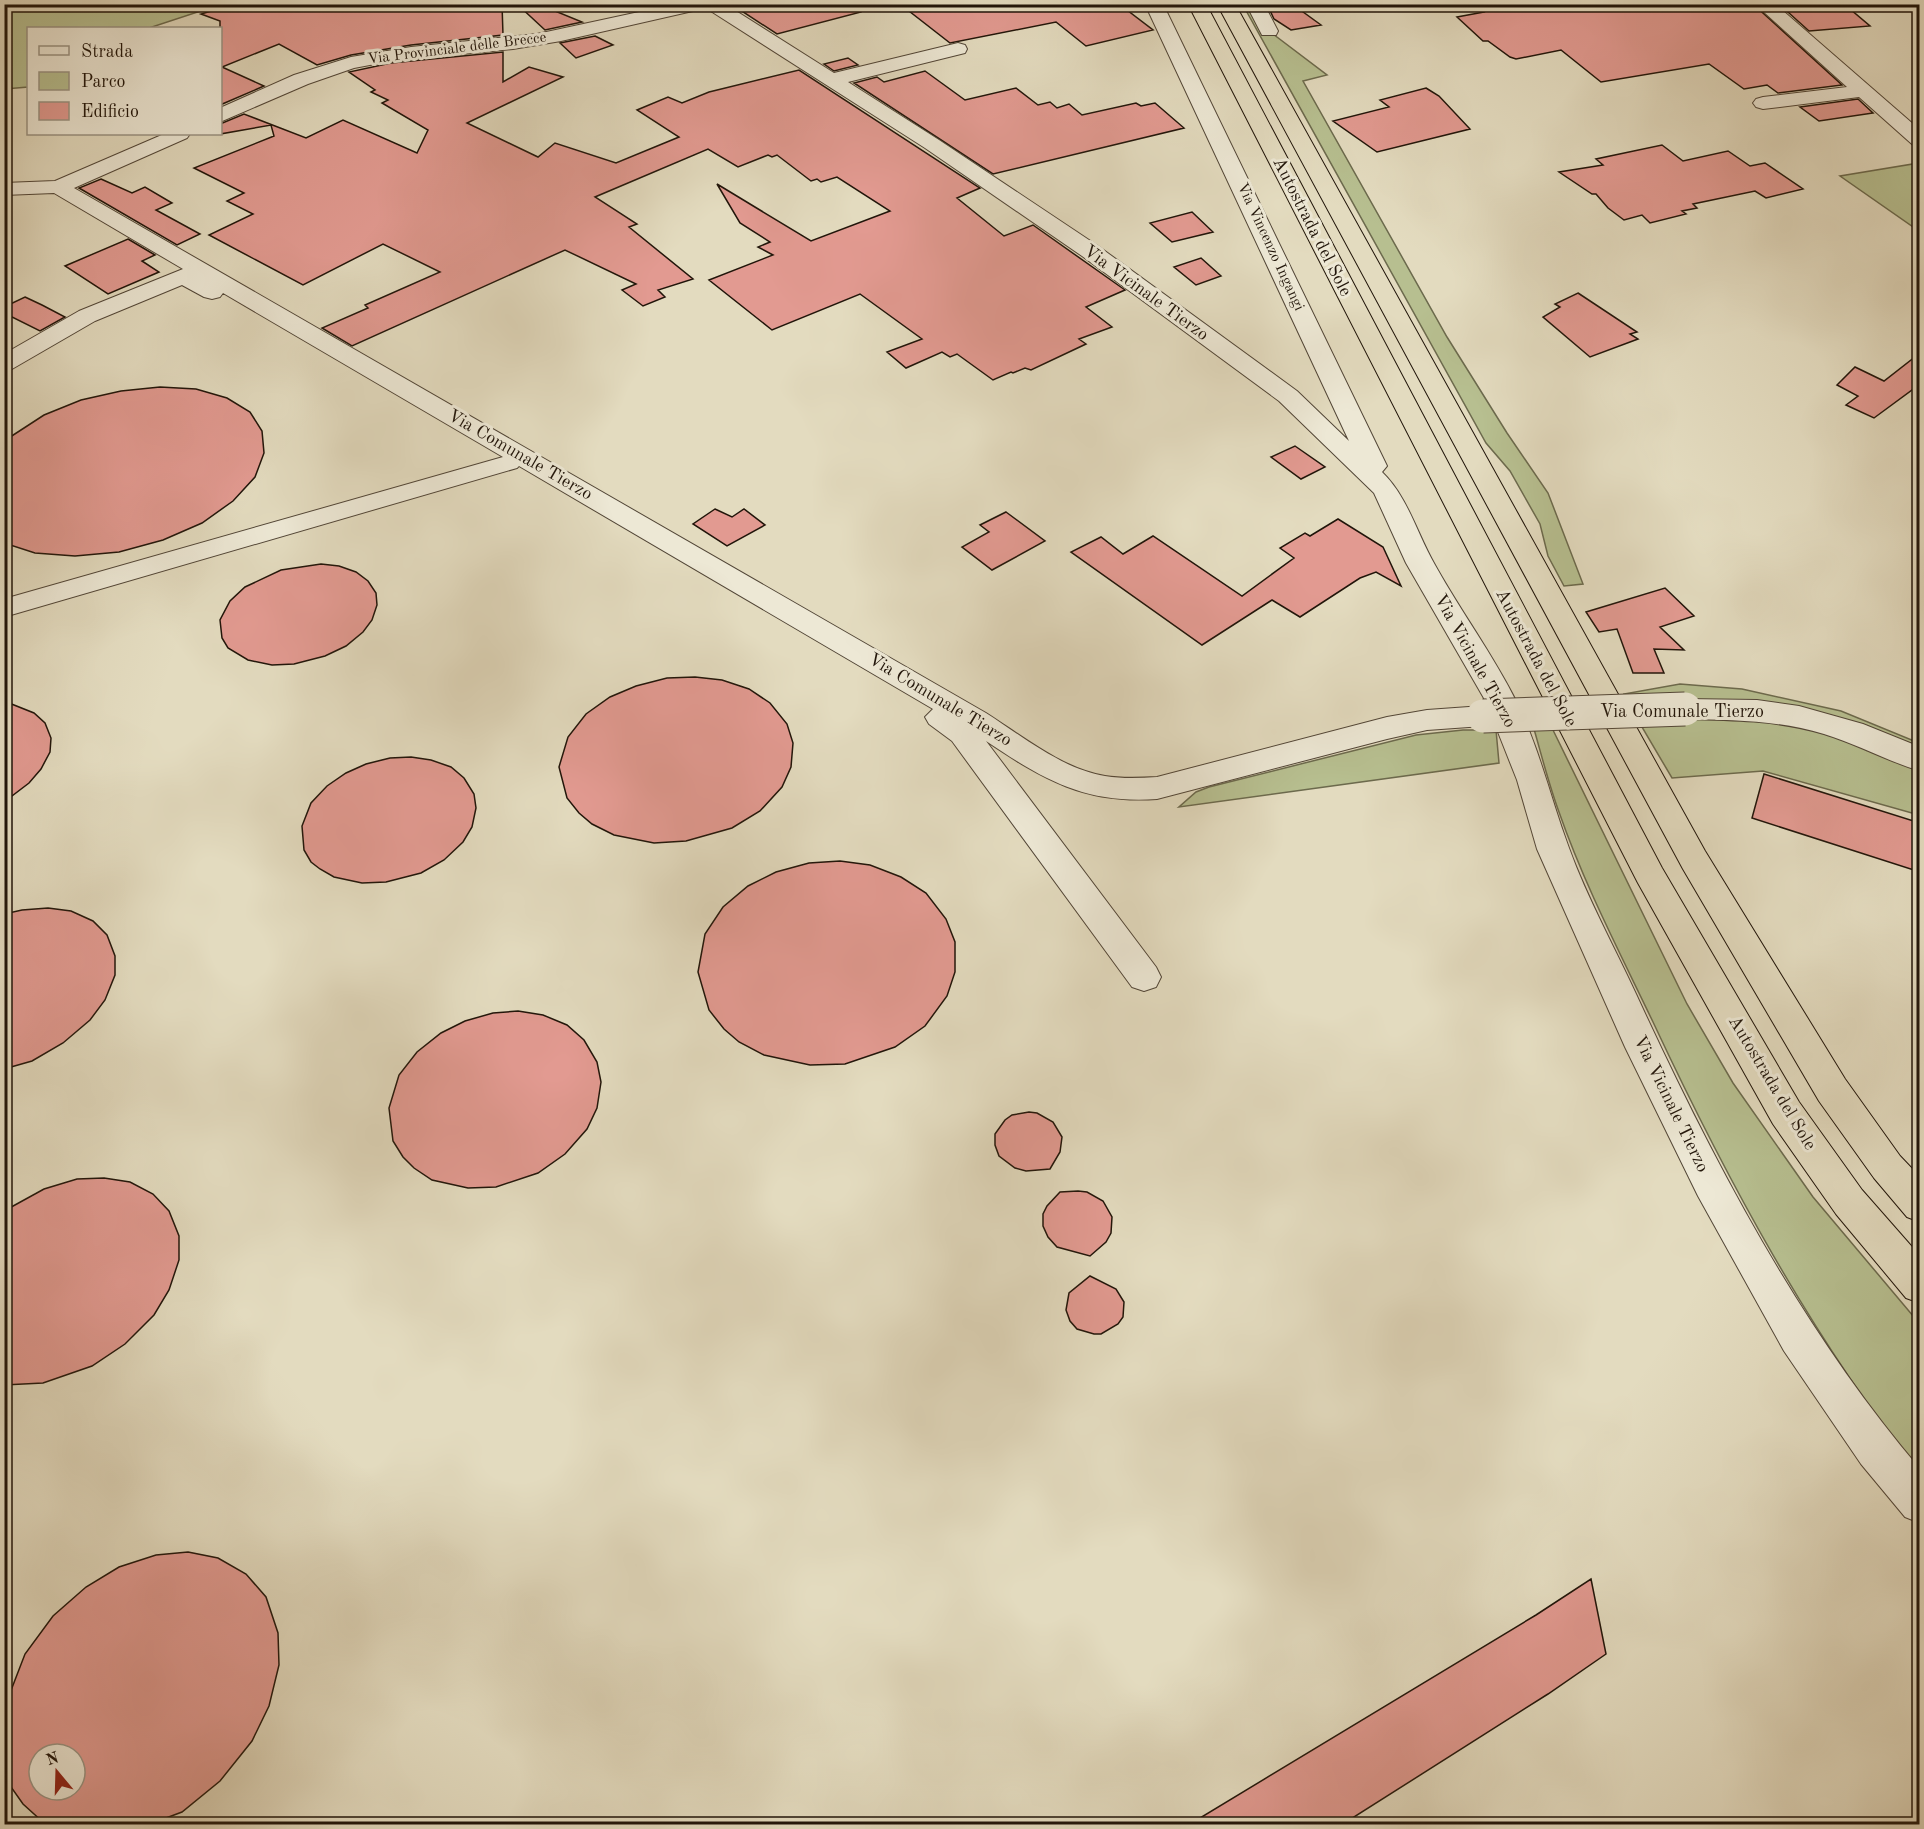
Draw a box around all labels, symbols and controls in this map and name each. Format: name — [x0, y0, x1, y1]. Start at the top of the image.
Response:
legend — [27, 27, 222, 135]
street label: Via Provinciale delle Brecce — [367, 31, 547, 67]
text: Strada — [81, 43, 133, 61]
text: Parco — [81, 73, 126, 91]
text: Edificio — [81, 103, 139, 121]
street label: Autostrada del Sole — [1269, 155, 1355, 299]
street label: Via Vincenzo Ingangi — [1234, 181, 1306, 313]
street label: Via Vicinale Tierzo — [1080, 242, 1212, 344]
street label: Via Comunale Tierzo — [445, 406, 595, 504]
street label: Autostrada del Sole — [1492, 586, 1580, 730]
street label: Via Vicinale Tierzo — [1431, 591, 1519, 731]
street label: Via Comunale Tierzo — [865, 650, 1015, 750]
street label: Via Comunale Tierzo — [1600, 703, 1764, 721]
street label: Autostrada del Sole — [1725, 1013, 1819, 1153]
street label: Via Vicinale Tierzo — [1630, 1033, 1712, 1175]
north arrow — [27, 1742, 87, 1802]
text: N — [44, 1750, 62, 1769]

